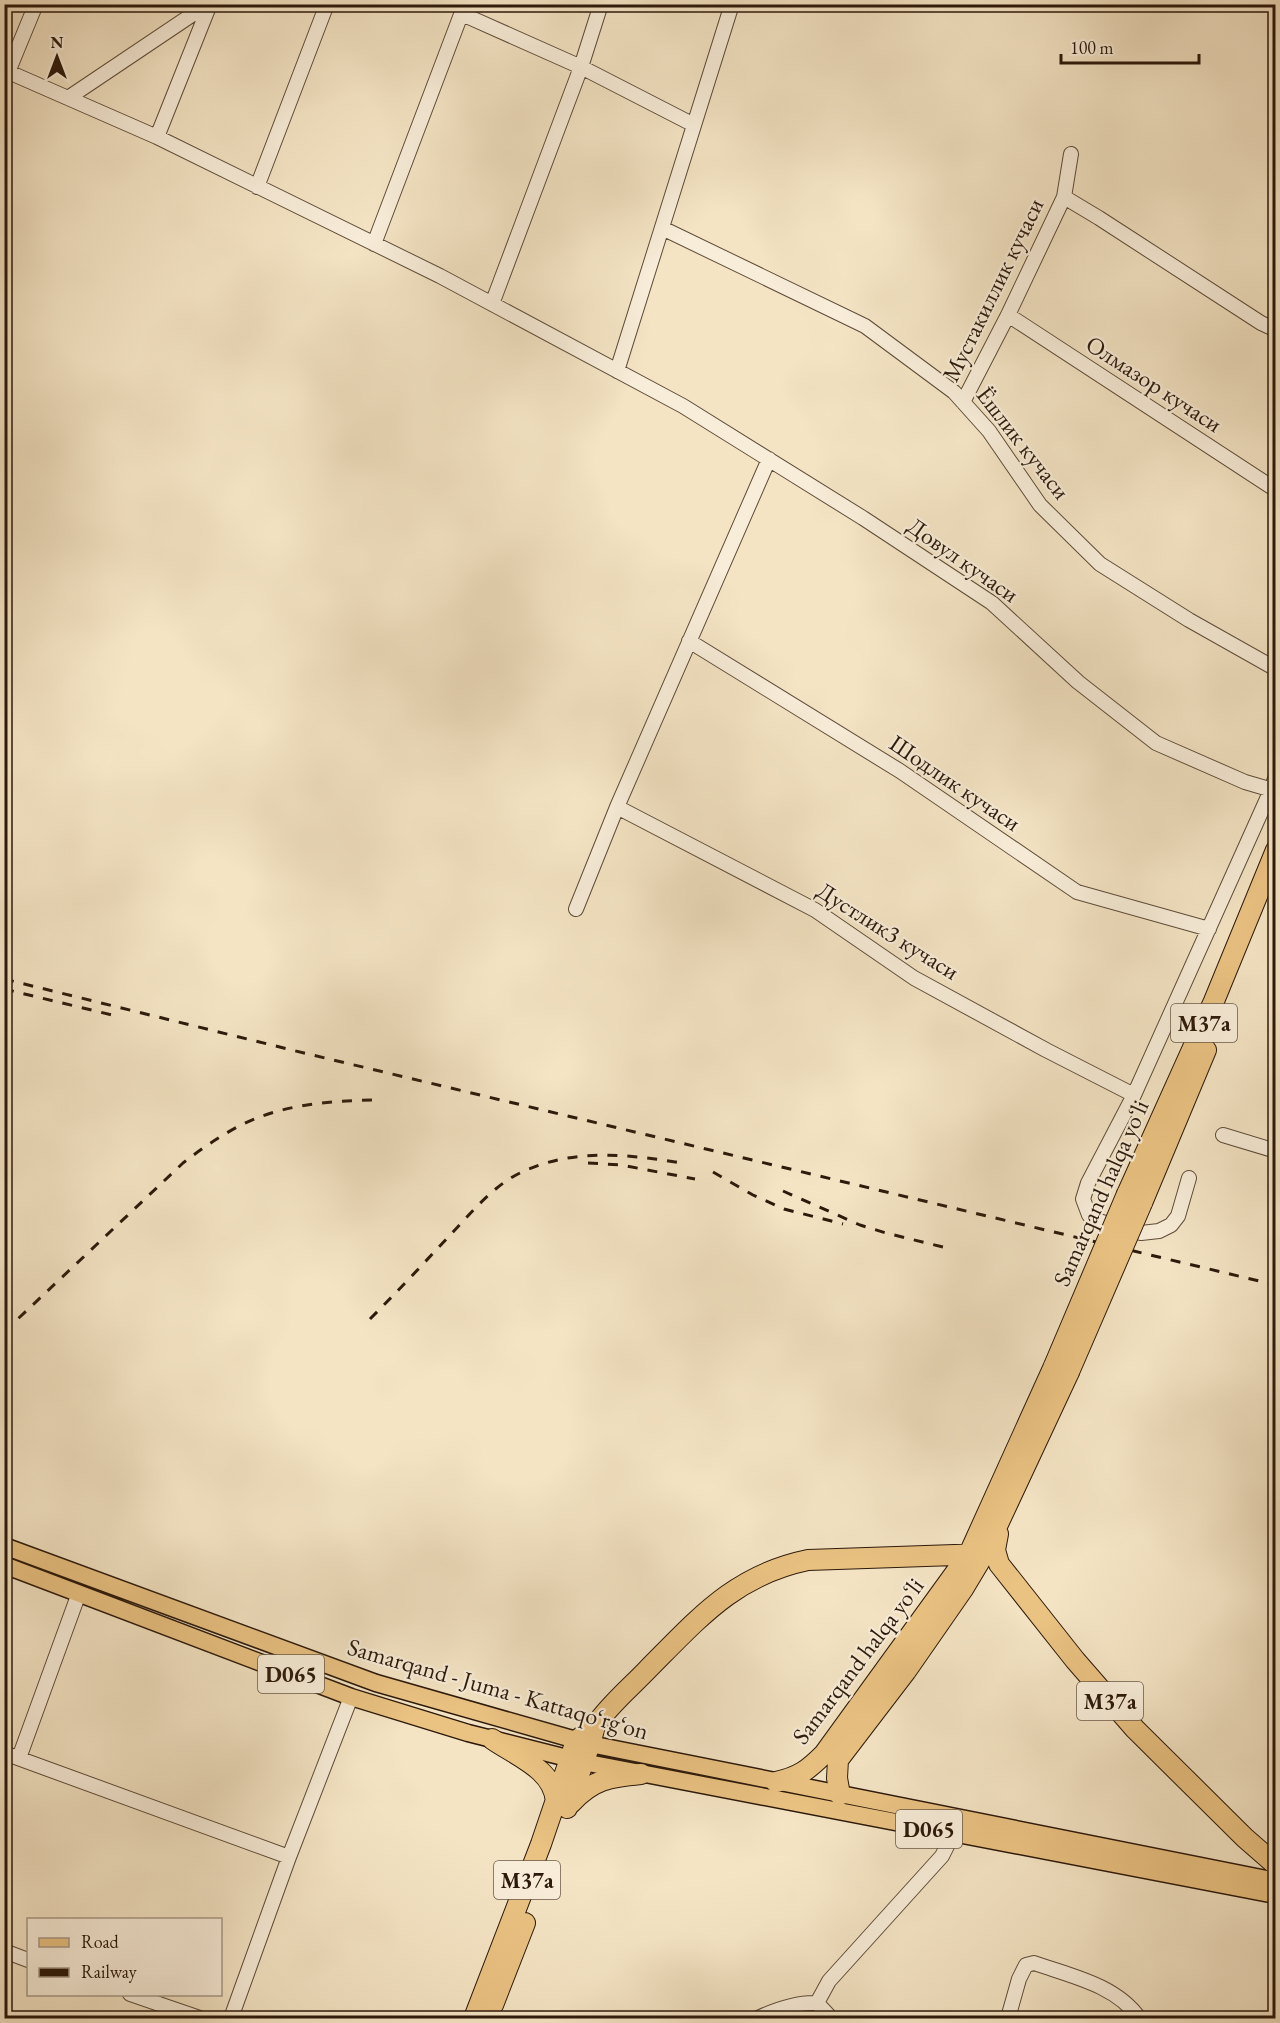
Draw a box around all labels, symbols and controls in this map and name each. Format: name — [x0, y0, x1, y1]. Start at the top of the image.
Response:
north arrow — [27, 27, 87, 87]
scale bar — [1061, 27, 1199, 65]
text: N — [51, 32, 64, 53]
text: 100 m — [1070, 36, 1114, 59]
street label: Мустакиллик кучаси — [935, 193, 1051, 387]
street label: Олмазор кучаси — [1080, 328, 1229, 439]
street label: Ёшлик кучаси — [970, 380, 1077, 506]
street label: Довул кучаси — [901, 510, 1025, 610]
street label: Шодлик кучаси — [884, 727, 1027, 838]
street label: Дустлик3 кучаси — [811, 874, 966, 987]
road number: M37a — [1171, 1004, 1237, 1042]
street label: Samarqand halqa yoʻli — [1046, 1095, 1156, 1291]
street label: Samarqand halqa yoʻli — [785, 1571, 930, 1750]
street label: Samarqand - Juma - Kattaqo‘rg‘on — [344, 1631, 653, 1746]
road number: D065 — [258, 1655, 324, 1693]
road number: M37a — [1077, 1682, 1143, 1720]
road number: D065 — [896, 1810, 962, 1848]
road number: M37a — [494, 1861, 560, 1899]
legend — [27, 1918, 222, 1996]
text: Road — [81, 1930, 120, 1953]
text: Railway — [81, 1960, 137, 1983]

